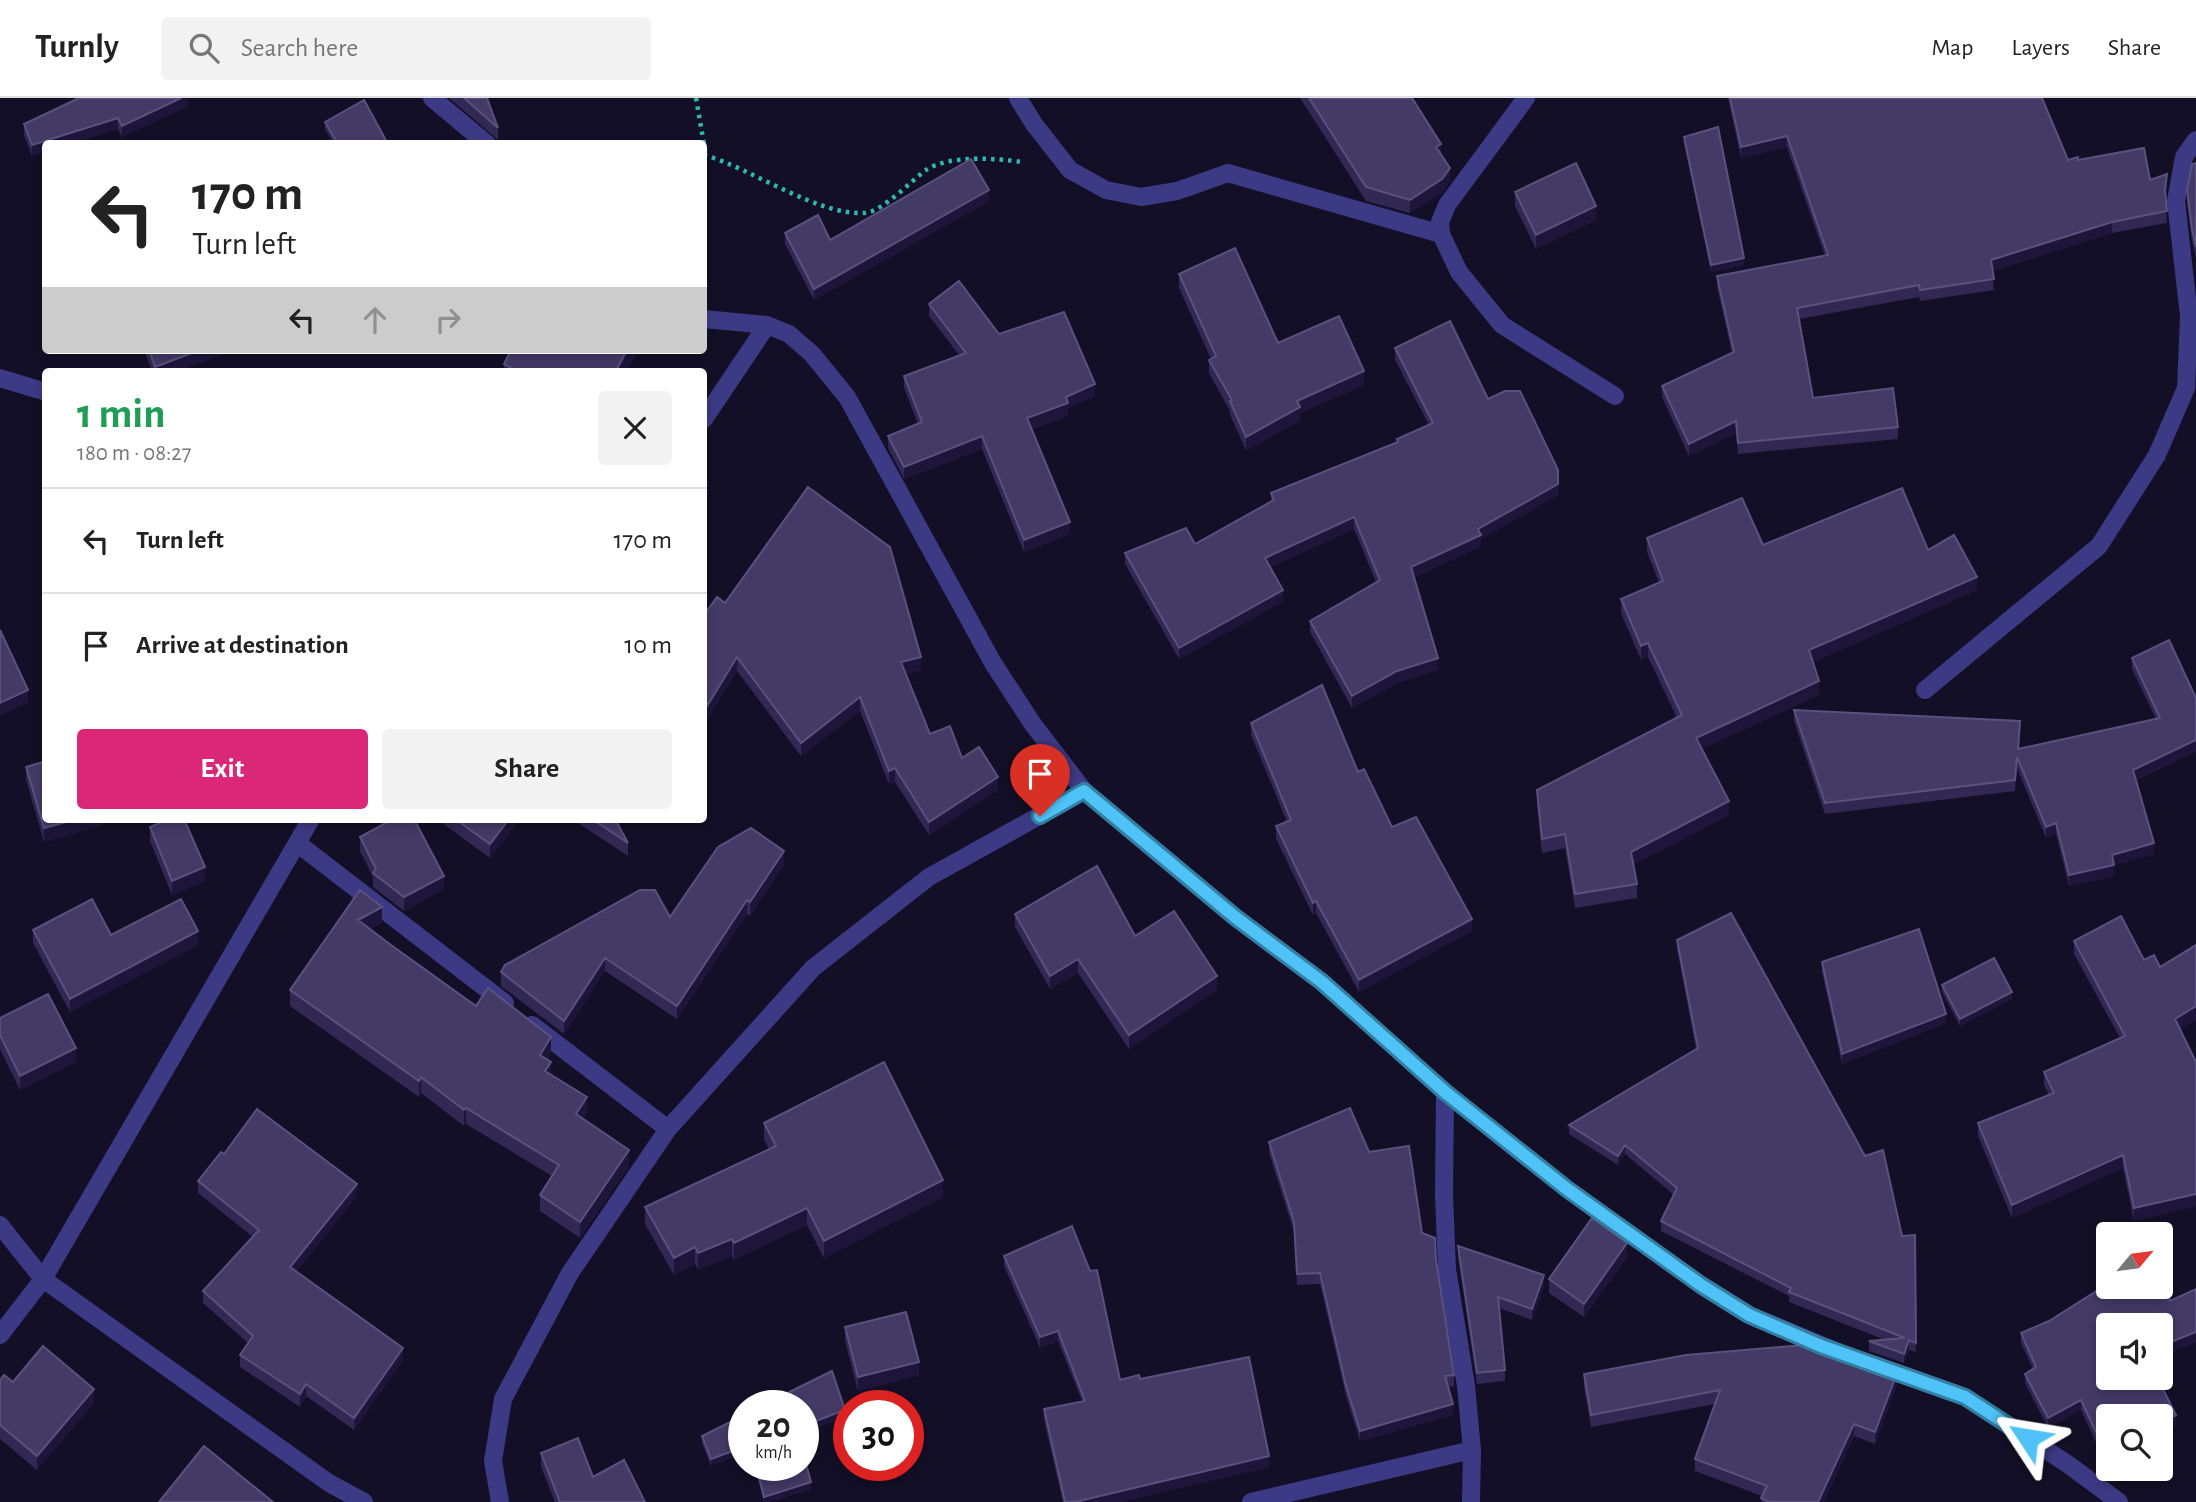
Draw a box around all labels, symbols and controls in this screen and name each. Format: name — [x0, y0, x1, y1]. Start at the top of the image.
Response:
search box — [161, 17, 651, 80]
icon: search — [185, 29, 223, 67]
text: Turnly — [35, 31, 119, 64]
text: Search here — [241, 35, 358, 61]
text: Map — [1931, 36, 1973, 60]
text: Layers — [2011, 36, 2070, 60]
text: Share — [2108, 36, 2161, 60]
icon: left — [77, 168, 168, 259]
text: 170 m — [192, 170, 303, 219]
text: Turn left — [192, 228, 296, 260]
icon: left — [283, 301, 321, 339]
icon: ahead — [356, 301, 394, 339]
icon: right — [429, 301, 467, 339]
button: close — [598, 391, 672, 465]
text: 1 min — [77, 393, 166, 435]
text: 180 m · 08:27 — [77, 442, 191, 465]
icon: left — [77, 522, 115, 560]
text: Turn left — [136, 527, 224, 553]
text: 170 m — [613, 527, 672, 553]
icon: arrive — [77, 627, 115, 665]
text: Arrive at destination — [136, 632, 349, 658]
text: 10 m — [624, 632, 672, 658]
button: Exit — [77, 729, 368, 809]
button: Share — [382, 729, 672, 809]
pin — [1010, 744, 1070, 816]
icon: arrive — [1021, 755, 1059, 793]
north arrow — [2096, 1222, 2174, 1298]
map controls — [2096, 1222, 2173, 1481]
button: sound — [2096, 1313, 2173, 1390]
speed limit sign: 30 — [833, 1390, 924, 1481]
position arrow — [1991, 1401, 2065, 1475]
button: search — [2096, 1404, 2173, 1481]
text: 20 — [756, 1409, 791, 1444]
text: km/h — [755, 1444, 792, 1462]

